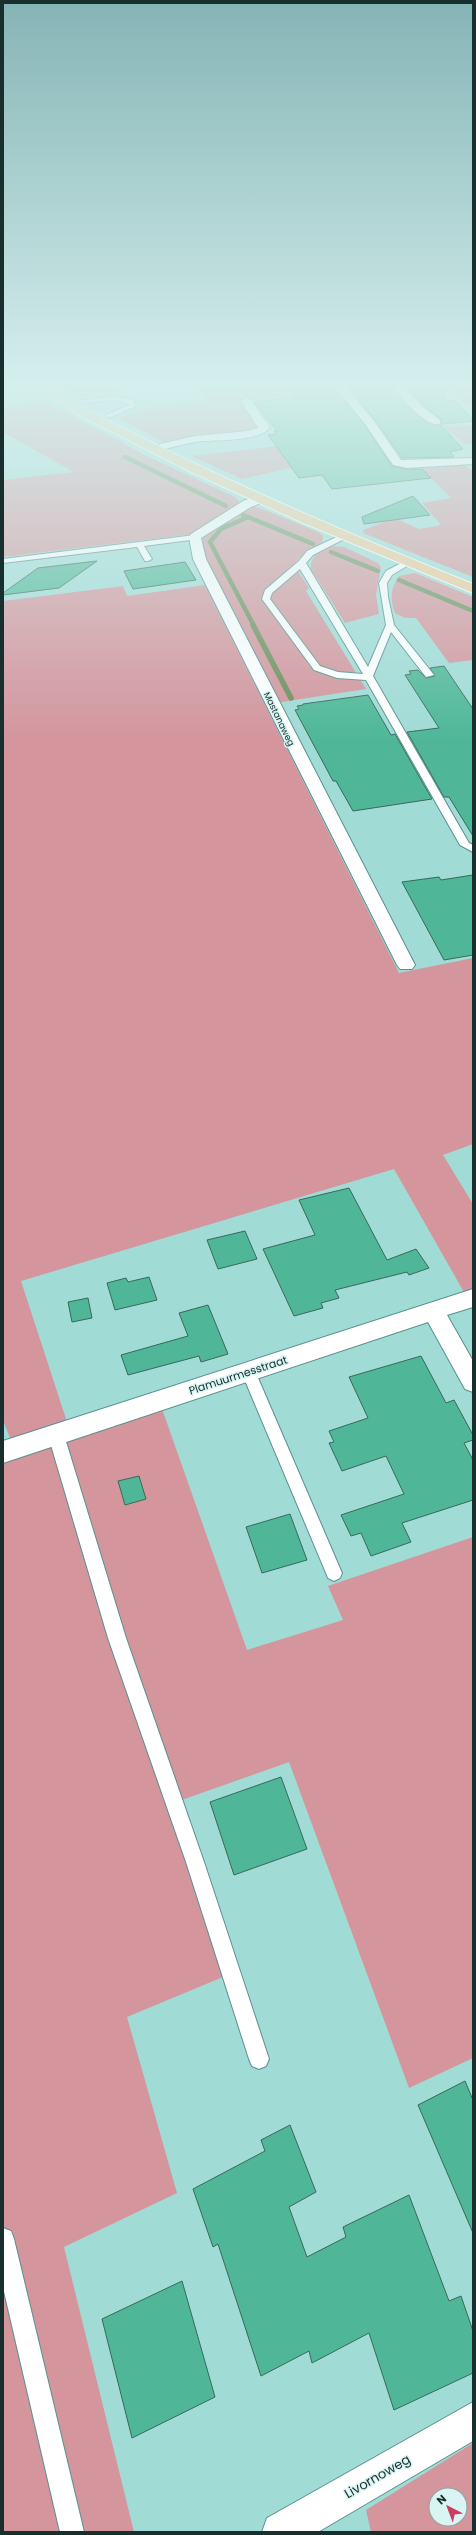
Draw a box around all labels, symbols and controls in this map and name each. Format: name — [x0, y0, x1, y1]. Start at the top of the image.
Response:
street label: Mastanaweg — [261, 690, 297, 748]
street label: Plamuurmesstraat — [187, 1352, 289, 1398]
street label: Livornoweg — [341, 2450, 414, 2503]
north arrow — [428, 2487, 468, 2527]
text: N — [433, 2491, 450, 2508]

